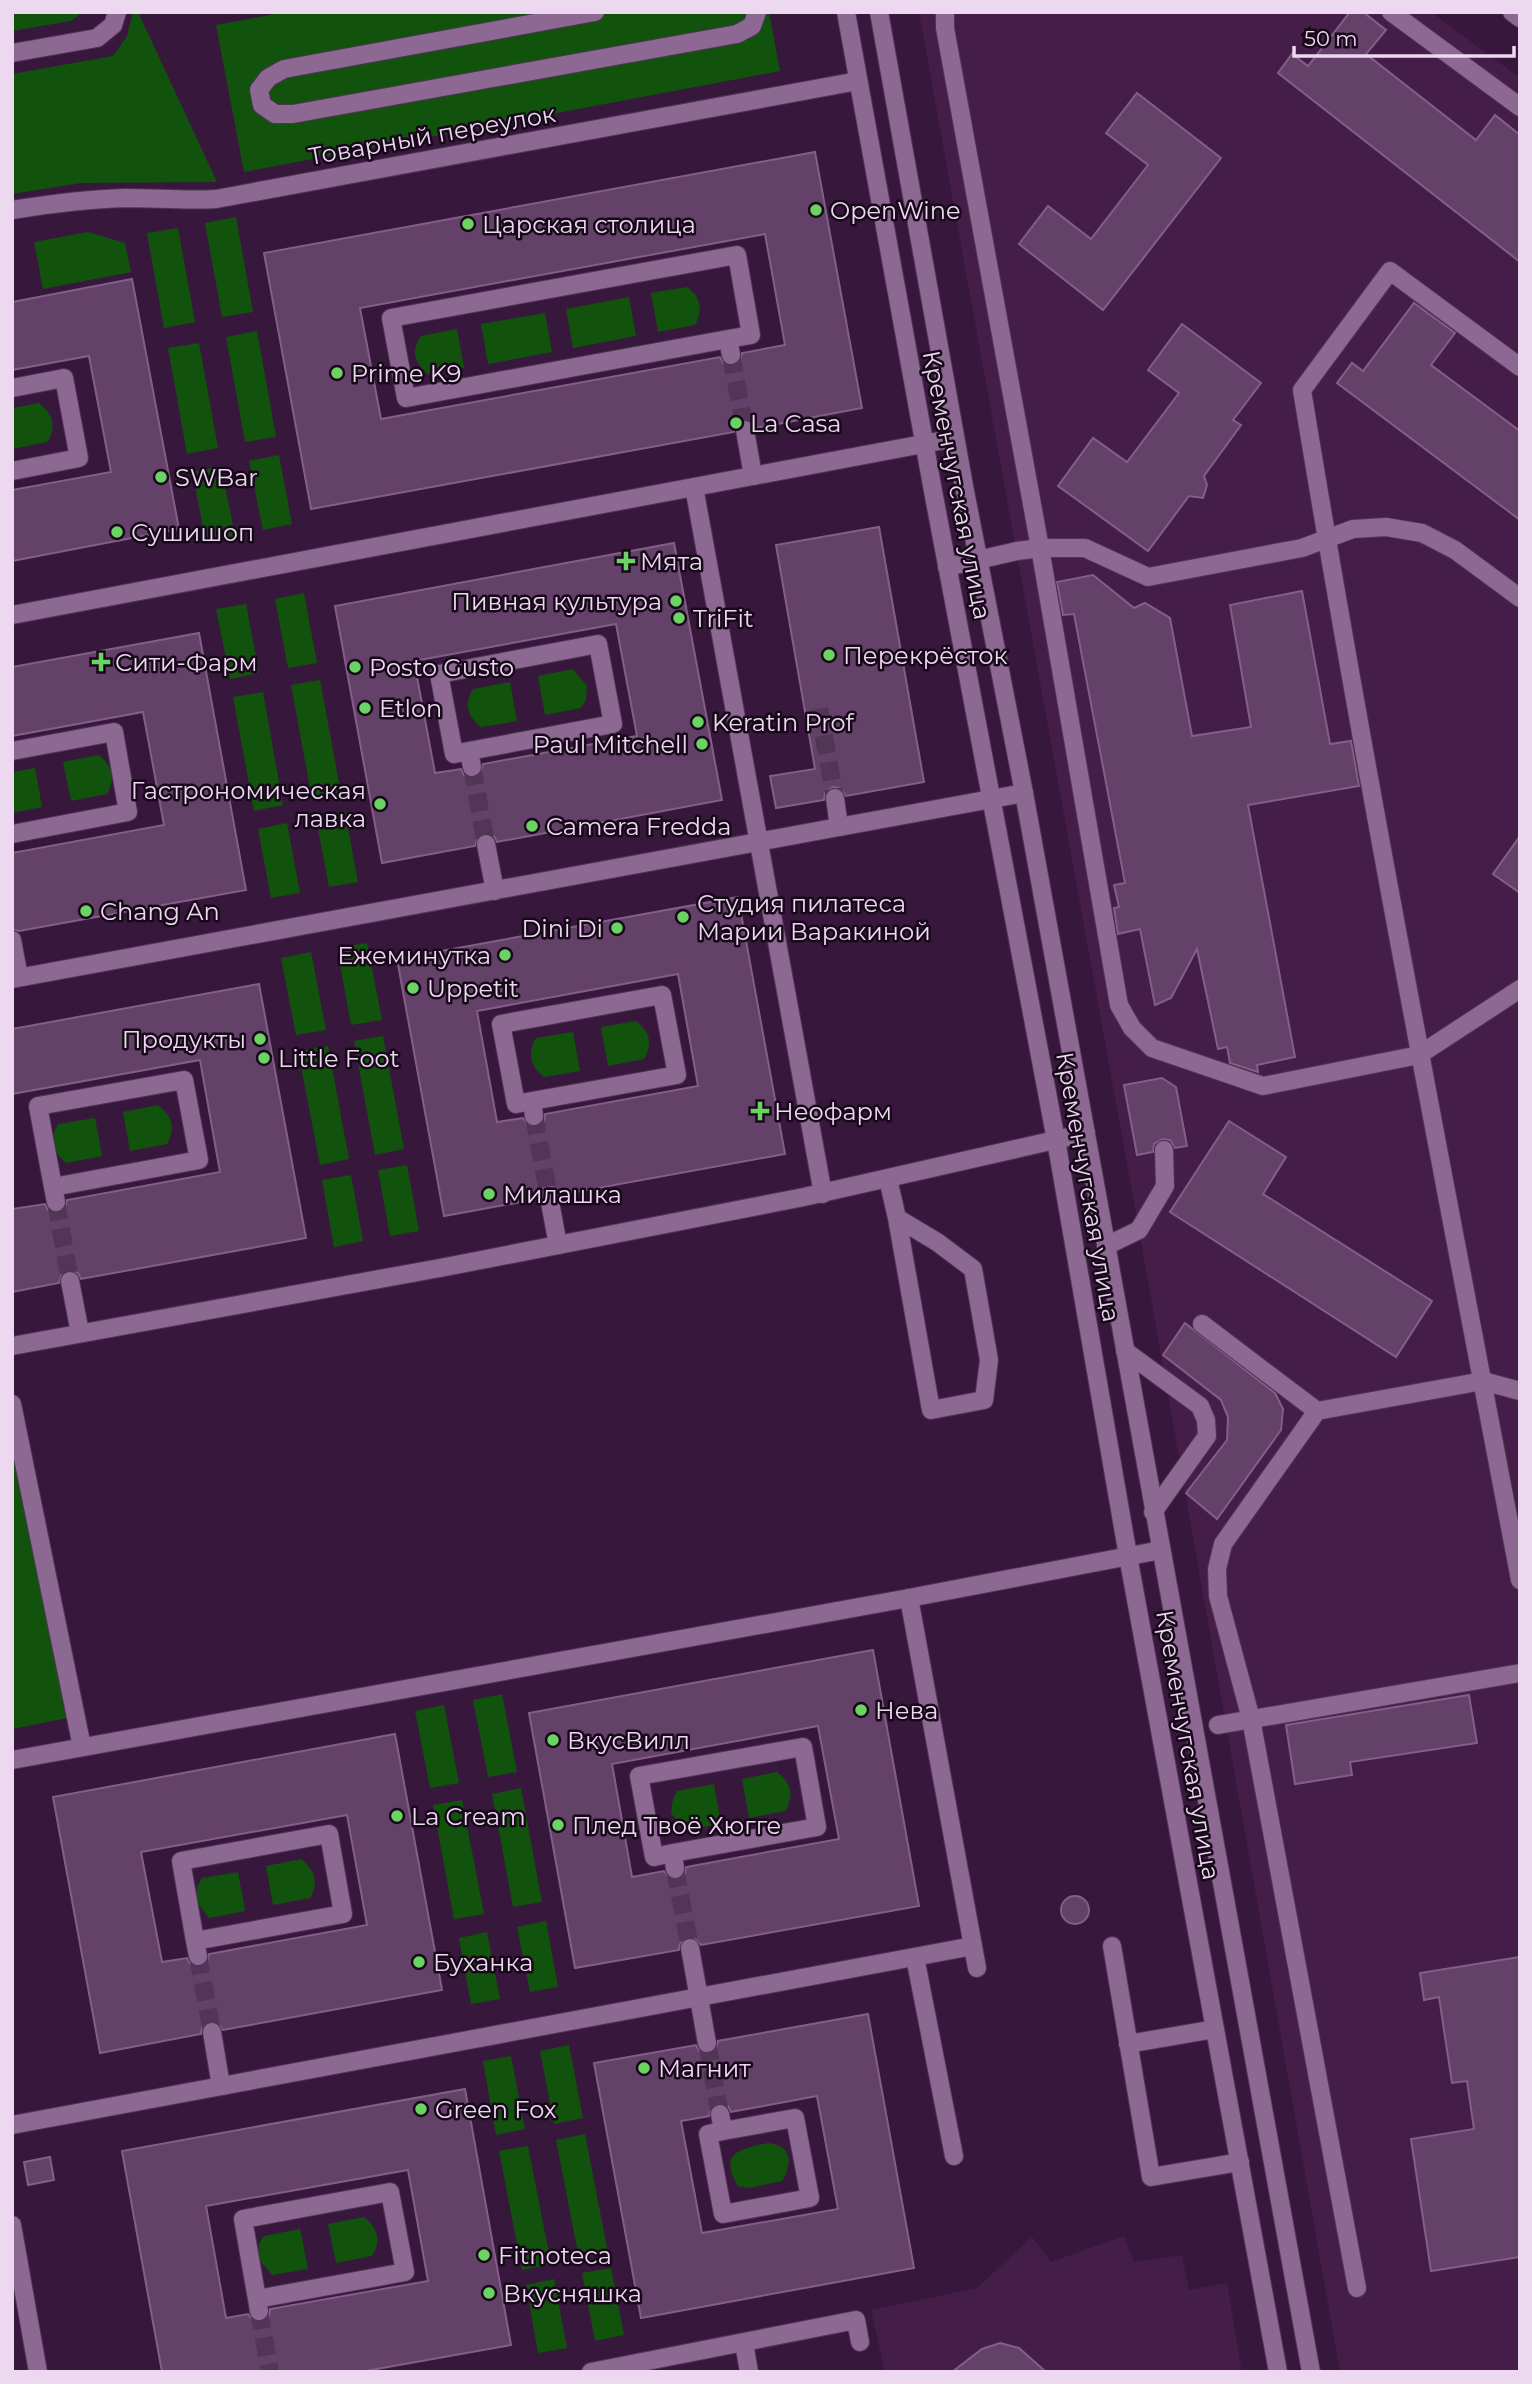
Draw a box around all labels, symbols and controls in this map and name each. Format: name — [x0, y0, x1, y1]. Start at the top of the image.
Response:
scale bar — [1294, 14, 1514, 58]
text: 50 m — [1304, 26, 1358, 51]
street label: Товарный переулок — [306, 99, 558, 171]
place label: OpenWine — [830, 196, 961, 225]
marker: OpenWine — [808, 202, 824, 218]
place label: Царская столица — [482, 210, 696, 239]
marker: Царская столица — [460, 216, 476, 232]
street label: Кременчугская улица — [917, 348, 997, 622]
place label: Prime K9 — [351, 359, 461, 388]
marker: Prime K9 — [329, 365, 345, 381]
place label: La Casa — [750, 409, 841, 438]
marker: La Casa — [728, 415, 744, 431]
place label: SWBar — [175, 463, 258, 492]
marker: SWBar — [153, 469, 169, 485]
place label: Сушишоп — [131, 518, 254, 547]
marker: Сушишоп — [109, 524, 125, 540]
place label: Мята — [640, 547, 703, 576]
marker: Мята — [618, 553, 634, 569]
place label: Пивная культура — [451, 587, 662, 616]
marker: Пивная культура — [668, 593, 684, 609]
place label: TriFit — [693, 604, 754, 633]
marker: TriFit — [671, 610, 687, 626]
place label: Перекрёсток — [843, 641, 1007, 670]
marker: Перекрёсток — [821, 647, 837, 663]
place label: Сити-Фарм — [115, 648, 257, 677]
place label: Posto Gusto — [369, 653, 514, 682]
marker: Сити-Фарм — [93, 654, 109, 670]
marker: Posto Gusto — [347, 659, 363, 675]
place label: Etlon — [379, 694, 442, 723]
marker: Etlon — [357, 700, 373, 716]
place label: Keratin Prof — [712, 708, 855, 737]
marker: Keratin Prof — [690, 714, 706, 730]
place label: Paul Mitchell — [533, 730, 688, 759]
marker: Paul Mitchell — [694, 736, 710, 752]
place label: Гастрономическая лавка — [131, 776, 366, 833]
marker: Гастрономическая лавка — [372, 796, 388, 812]
place label: Camera Fredda — [546, 812, 732, 841]
marker: Camera Fredda — [524, 818, 540, 834]
place label: Студия пилатеса Марии Варакиной — [697, 889, 931, 946]
place label: Chang An — [100, 897, 220, 926]
marker: Chang An — [78, 903, 94, 919]
marker: Студия пилатеса Марии Варакиной — [675, 909, 691, 925]
place label: Dini Di — [521, 914, 603, 943]
marker: Dini Di — [609, 920, 625, 936]
place label: Ежеминутка — [337, 941, 491, 970]
marker: Ежеминутка — [497, 947, 513, 963]
place label: Uppetit — [427, 974, 519, 1003]
marker: Uppetit — [405, 980, 421, 996]
place label: Продукты — [122, 1025, 246, 1054]
marker: Продукты — [252, 1031, 268, 1047]
place label: Little Foot — [278, 1044, 400, 1073]
marker: Little Foot — [256, 1050, 272, 1066]
street label: Кременчугская улица — [1050, 1050, 1126, 1324]
place label: Неофарм — [774, 1097, 892, 1126]
marker: Неофарм — [752, 1103, 768, 1119]
place label: Милашка — [503, 1180, 622, 1209]
marker: Милашка — [481, 1186, 497, 1202]
street label: Кременчугская улица — [1150, 1608, 1226, 1882]
place label: Нева — [875, 1696, 938, 1725]
marker: Нева — [853, 1702, 869, 1718]
place label: ВкусВилл — [567, 1726, 690, 1755]
marker: ВкусВилл — [545, 1732, 561, 1748]
place label: La Cream — [411, 1802, 526, 1831]
marker: La Cream — [389, 1808, 405, 1824]
place label: Плед Твоё Хюгге — [572, 1811, 781, 1840]
marker: Плед Твоё Хюгге — [550, 1817, 566, 1833]
place label: Буханка — [433, 1948, 533, 1977]
marker: Буханка — [411, 1954, 427, 1970]
place label: Магнит — [658, 2054, 751, 2083]
marker: Магнит — [636, 2060, 652, 2076]
place label: Green Fox — [435, 2095, 557, 2124]
marker: Green Fox — [413, 2101, 429, 2117]
place label: Fitnoteca — [498, 2241, 612, 2270]
marker: Fitnoteca — [476, 2247, 492, 2263]
place label: Вкусняшка — [503, 2279, 642, 2308]
marker: Вкусняшка — [481, 2285, 497, 2301]

